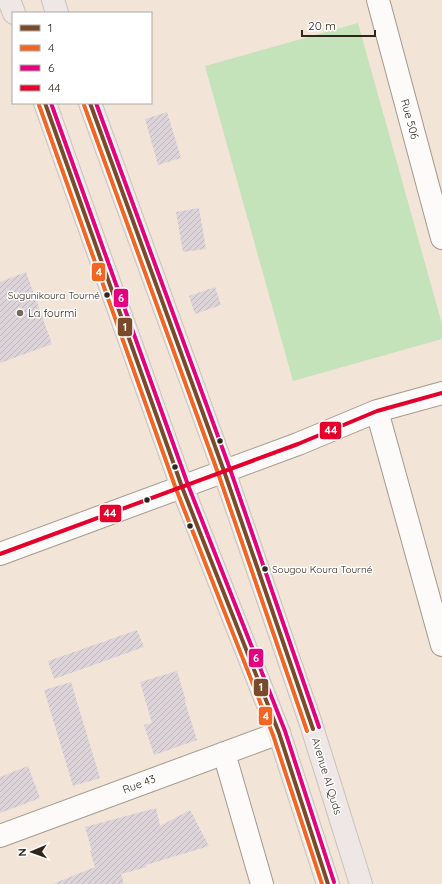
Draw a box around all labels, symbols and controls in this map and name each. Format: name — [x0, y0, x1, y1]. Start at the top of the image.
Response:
legend — [12, 12, 152, 104]
scale bar — [302, 12, 375, 38]
text: 20 m — [308, 18, 336, 33]
text: 1 — [48, 20, 52, 35]
text: 4 — [48, 40, 54, 55]
text: 6 — [48, 60, 55, 75]
text: 44 — [48, 80, 61, 95]
street label: Rue 506 — [398, 97, 422, 141]
line badge: 4 — [91, 262, 106, 282]
text: 4 — [96, 265, 103, 279]
line badge: 6 — [113, 288, 129, 308]
place label: Sugunikoura Tourné — [8, 289, 100, 302]
marker: Sugunikoura Tourné — [102, 290, 112, 300]
text: 6 — [118, 291, 124, 305]
place label: La fourmi — [28, 306, 77, 320]
marker: La fourmi — [15, 308, 25, 318]
line badge: 1 — [117, 317, 133, 337]
text: 1 — [123, 320, 127, 334]
line badge: 44 — [319, 421, 342, 440]
text: 44 — [325, 423, 338, 437]
unlabelled marker — [215, 436, 225, 446]
unlabelled marker — [170, 462, 180, 472]
unlabelled marker — [142, 495, 152, 505]
line badge: 44 — [99, 504, 122, 523]
text: 44 — [104, 506, 117, 520]
unlabelled marker — [185, 521, 195, 531]
place label: Sougou Koura Tourné — [272, 563, 373, 576]
marker: Sougou Koura Tourné — [260, 564, 270, 574]
line badge: 6 — [248, 648, 264, 668]
text: 6 — [253, 651, 259, 665]
line badge: 1 — [253, 678, 269, 697]
text: 1 — [259, 680, 263, 694]
line badge: 4 — [258, 706, 273, 726]
text: 4 — [263, 709, 270, 723]
street label: Avenue Al Quds — [309, 736, 345, 816]
street label: Rue 43 — [120, 771, 158, 796]
north arrow — [12, 832, 52, 872]
text: N — [15, 848, 29, 857]

